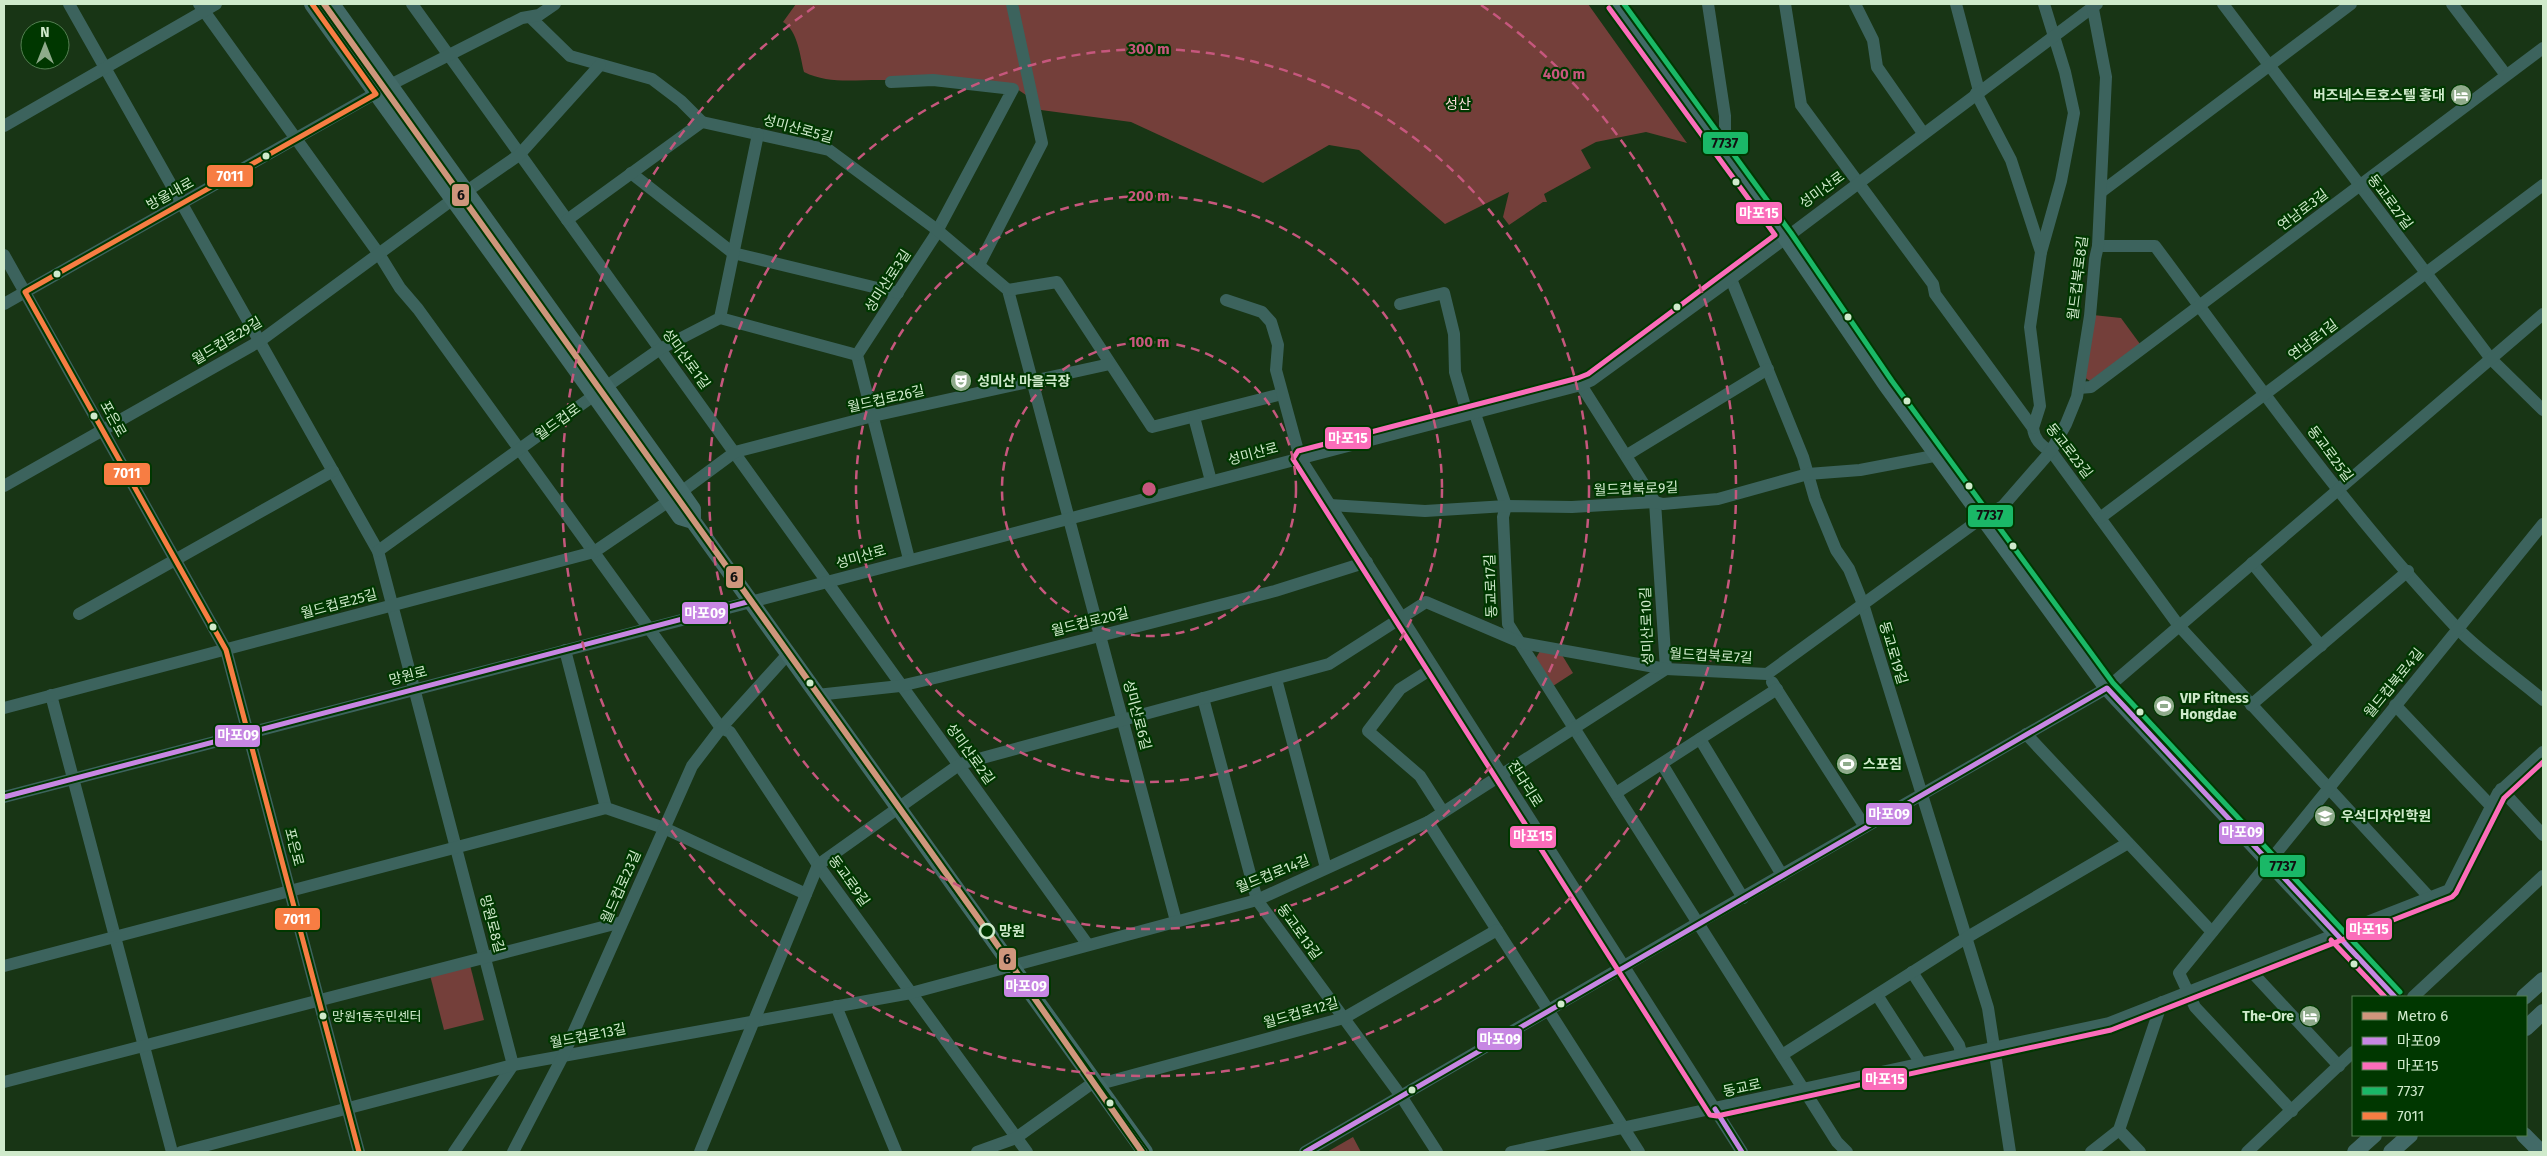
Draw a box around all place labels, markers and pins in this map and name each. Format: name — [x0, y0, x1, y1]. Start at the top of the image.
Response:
hotel icon: 버즈네스트호스텔 홍대 — [2449, 83, 2473, 107]
place label: 버즈네스트호스텔 홍대 — [2313, 87, 2445, 104]
unlabelled marker — [261, 151, 271, 161]
unlabelled marker — [1731, 177, 1741, 187]
unlabelled marker — [52, 269, 62, 279]
unlabelled marker — [1672, 302, 1682, 312]
unlabelled marker — [1843, 312, 1853, 322]
theatre icon: 성미산 마을극장 — [949, 369, 973, 393]
place label: 성미산 마을극장 — [977, 373, 1071, 390]
unlabelled marker — [1902, 396, 1912, 406]
unlabelled marker — [89, 411, 99, 421]
centre of rings — [1140, 480, 1158, 498]
unlabelled marker — [1964, 481, 1974, 491]
unlabelled marker — [2008, 541, 2018, 551]
unlabelled marker — [208, 622, 218, 632]
unlabelled marker — [805, 678, 815, 688]
place label: VIP Fitness Hongdae — [2179, 690, 2249, 723]
sports icon: VIP Fitness Hongdae — [2152, 694, 2176, 718]
unlabelled marker — [2135, 707, 2145, 717]
sports icon: 스포짐 — [1835, 752, 1859, 776]
place label: 스포짐 — [1863, 756, 1902, 773]
school or university icon: 우석디자인학원 — [2313, 804, 2337, 828]
place label: 우석디자인학원 — [2341, 808, 2431, 825]
marker: 망원 — [979, 923, 995, 939]
place label: 망원 — [999, 923, 1025, 940]
unlabelled marker — [2349, 959, 2359, 969]
unlabelled marker — [1556, 999, 1566, 1009]
hotel icon: The-Ore — [2298, 1004, 2322, 1028]
place label: The-Ore — [2242, 1008, 2294, 1025]
place label: 망원1동주민센터 — [332, 1009, 421, 1024]
marker: 망원1동주민센터 — [318, 1011, 328, 1021]
unlabelled marker — [1407, 1085, 1417, 1095]
unlabelled marker — [1105, 1098, 1115, 1108]

